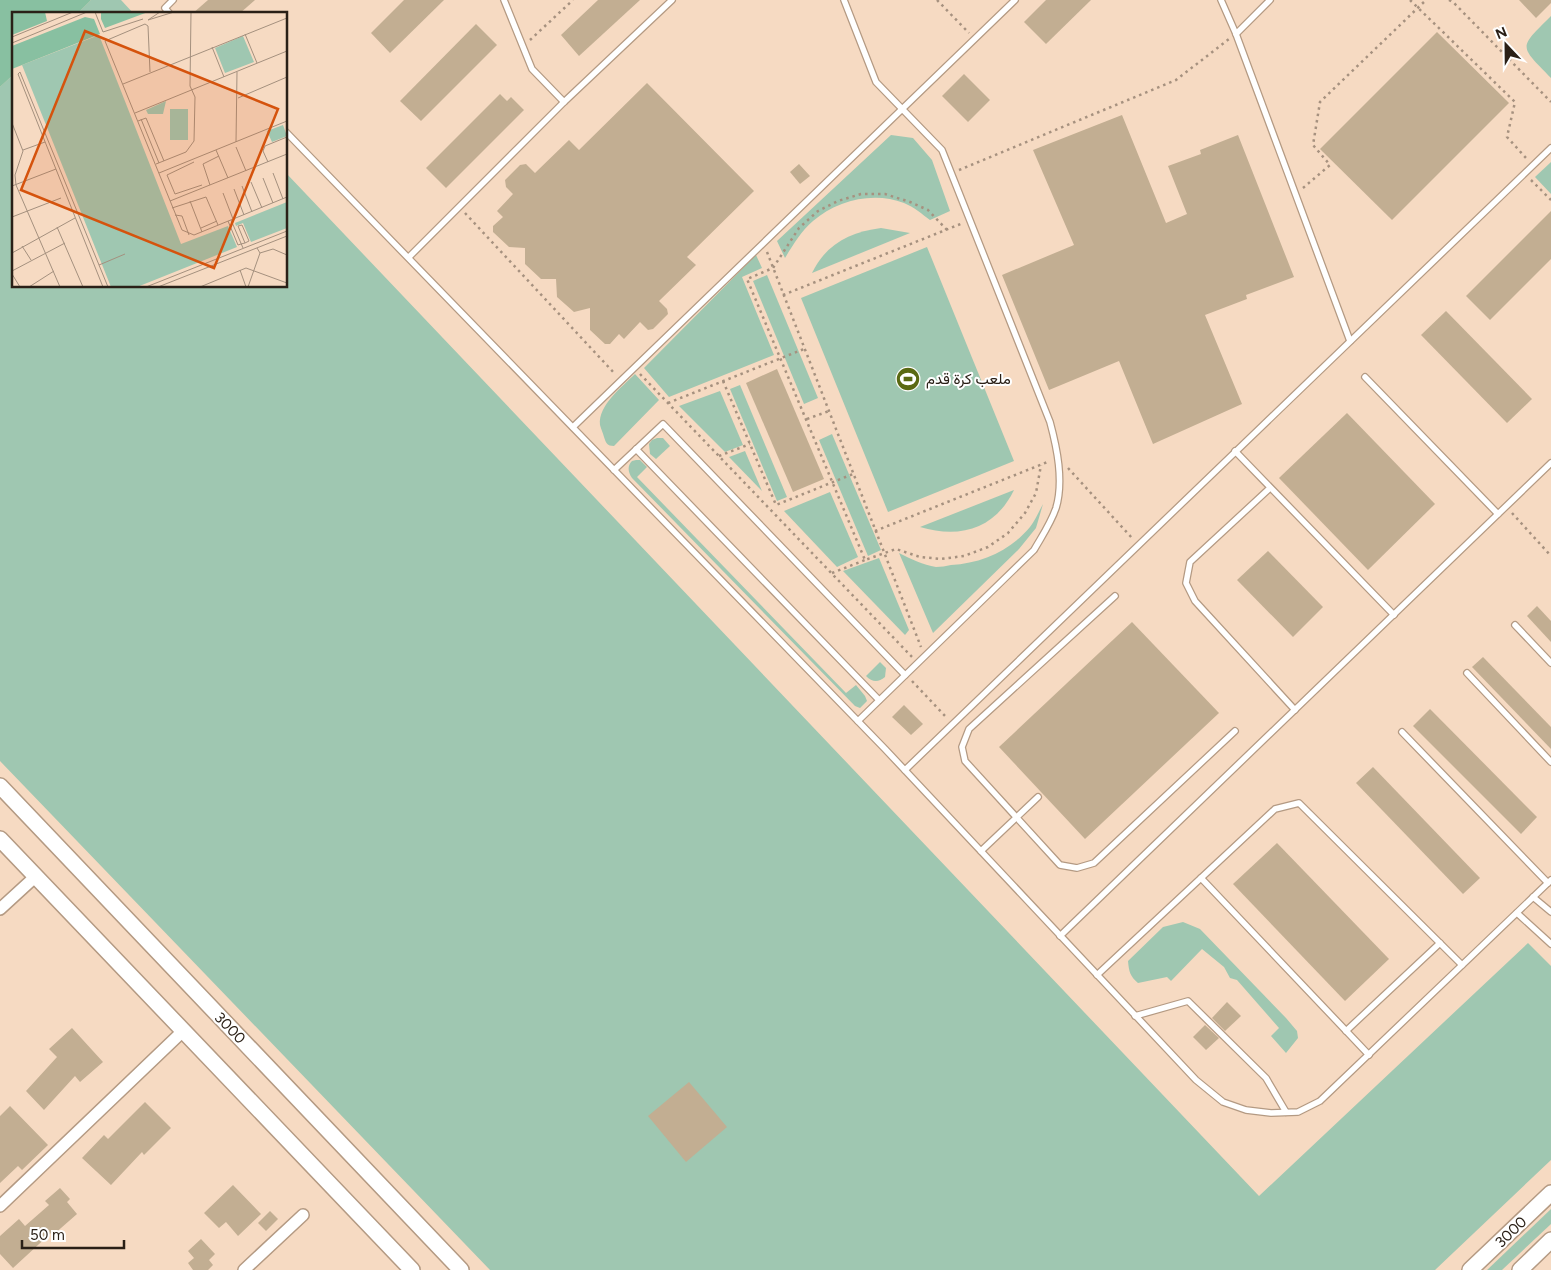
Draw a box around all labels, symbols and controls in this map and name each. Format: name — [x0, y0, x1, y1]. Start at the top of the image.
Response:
inset map — [12, 12, 288, 288]
north arrow — [1481, 20, 1531, 70]
text: N — [1493, 24, 1510, 43]
sports icon: ملعب كرة قدم — [895, 366, 921, 392]
place label: ملعب كرة قدم — [926, 370, 1011, 389]
street label: 3000 — [211, 1008, 249, 1048]
street label: 3000 — [1491, 1213, 1531, 1251]
scale bar — [22, 1218, 125, 1250]
text: 50 m — [30, 1226, 65, 1244]

